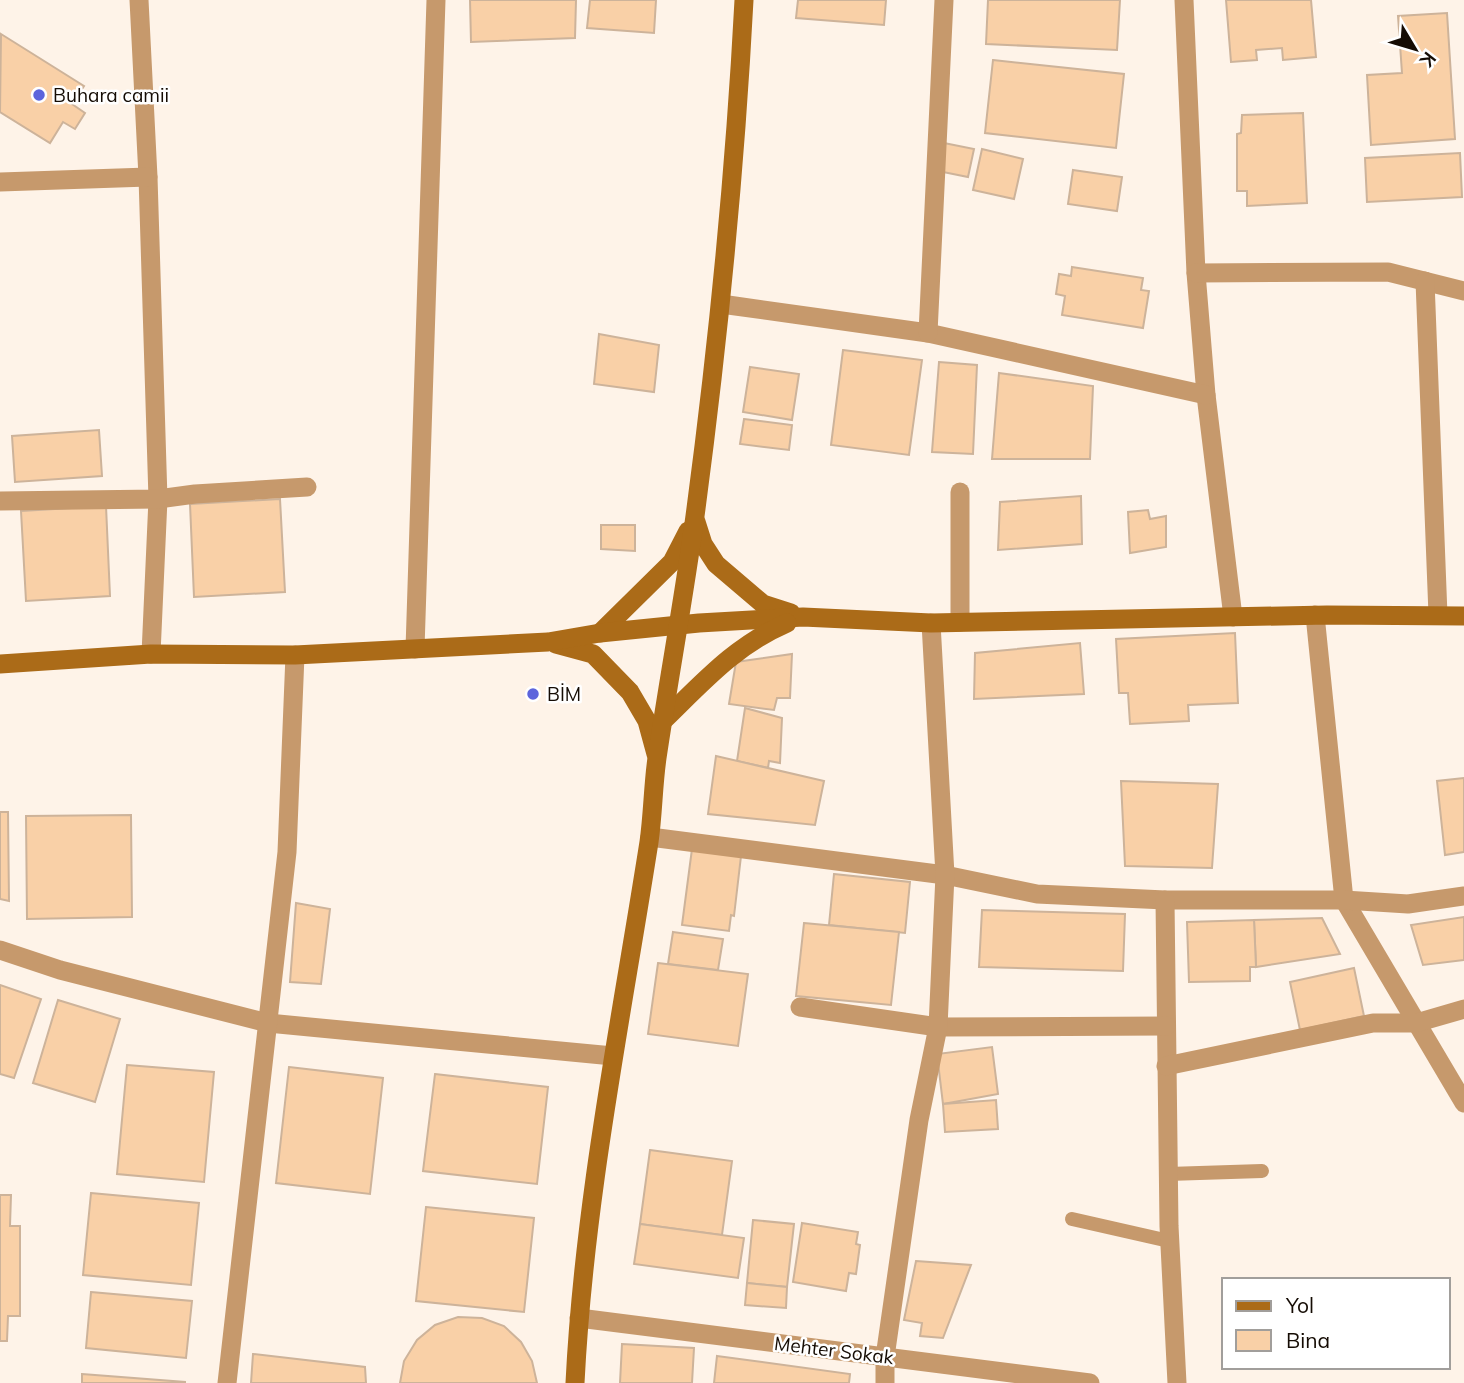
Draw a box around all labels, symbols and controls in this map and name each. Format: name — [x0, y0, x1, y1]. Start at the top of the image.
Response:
north arrow — [1380, 14, 1450, 84]
text: K — [1414, 47, 1442, 73]
place label: Buhara camii — [53, 83, 169, 107]
marker: Buhara camii — [31, 87, 47, 103]
place label: BİM — [547, 682, 581, 706]
marker: BİM — [525, 686, 541, 702]
legend — [1222, 1278, 1450, 1369]
text: Yol — [1285, 1292, 1314, 1318]
text: Bina — [1286, 1327, 1330, 1353]
street label: Mehter Sokak — [773, 1331, 895, 1369]

